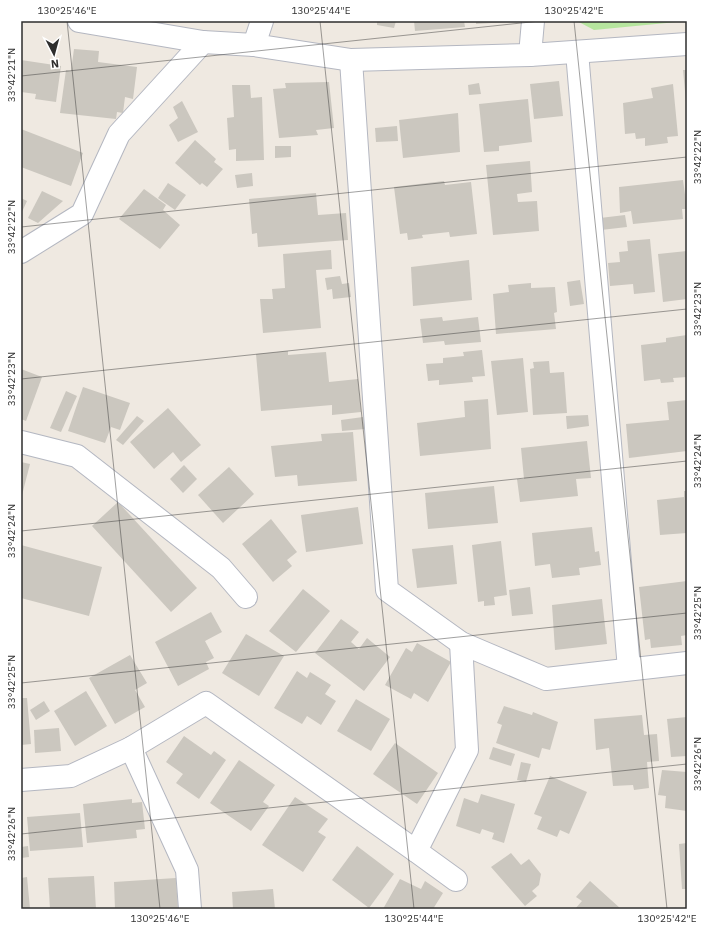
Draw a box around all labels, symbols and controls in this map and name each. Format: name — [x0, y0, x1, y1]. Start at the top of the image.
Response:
text: 130°25'46"E — [37, 4, 97, 17]
text: 130°25'44"E — [291, 4, 351, 17]
text: 130°25'42"E — [544, 4, 604, 17]
north arrow — [34, 34, 74, 74]
text: 33°42'21"N — [5, 48, 18, 102]
text: N — [50, 57, 60, 71]
text: 33°42'22"N — [691, 130, 704, 184]
text: 33°42'22"N — [5, 200, 18, 254]
text: 33°42'23"N — [691, 282, 704, 336]
text: 33°42'23"N — [5, 352, 18, 406]
text: 33°42'24"N — [691, 434, 704, 488]
text: 33°42'24"N — [5, 504, 18, 558]
text: 33°42'25"N — [691, 586, 704, 640]
text: 33°42'25"N — [5, 655, 18, 709]
text: 33°42'26"N — [691, 737, 704, 791]
text: 33°42'26"N — [5, 807, 18, 861]
text: 130°25'46"E — [130, 912, 190, 925]
text: 130°25'44"E — [384, 912, 444, 925]
text: 130°25'42"E — [637, 912, 697, 925]

